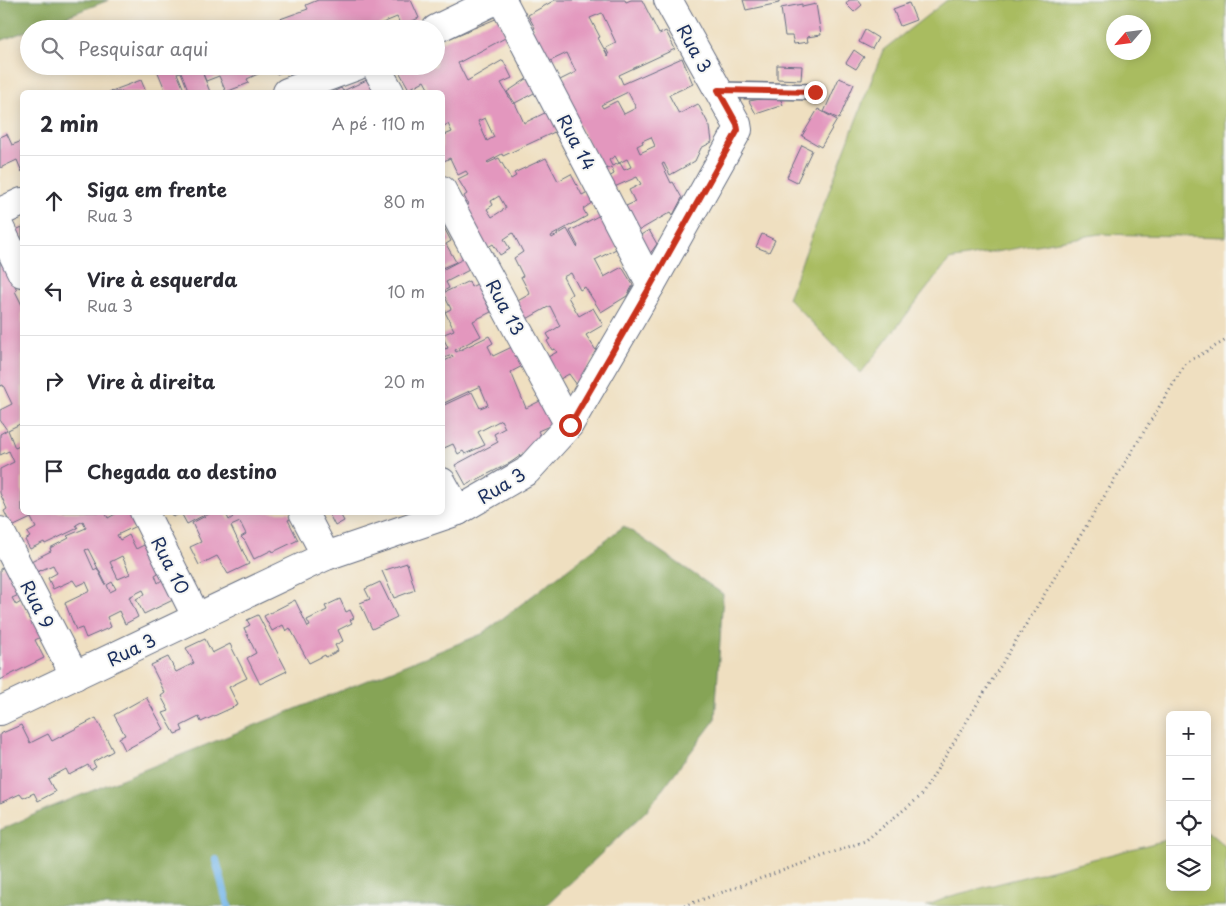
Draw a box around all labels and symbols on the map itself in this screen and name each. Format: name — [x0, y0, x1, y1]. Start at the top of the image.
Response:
north arrow — [1106, 15, 1151, 60]
street label: Rua 3 — [671, 19, 719, 77]
route end — [804, 81, 827, 104]
street label: Rua 14 — [551, 109, 603, 175]
street label: Rua 13 — [480, 274, 532, 340]
route start — [559, 414, 582, 437]
street label: Rua 3 — [472, 460, 530, 510]
street label: Rua 10 — [145, 532, 197, 598]
street label: Rua 9 — [14, 575, 62, 633]
street label: Rua 3 — [102, 626, 160, 672]

